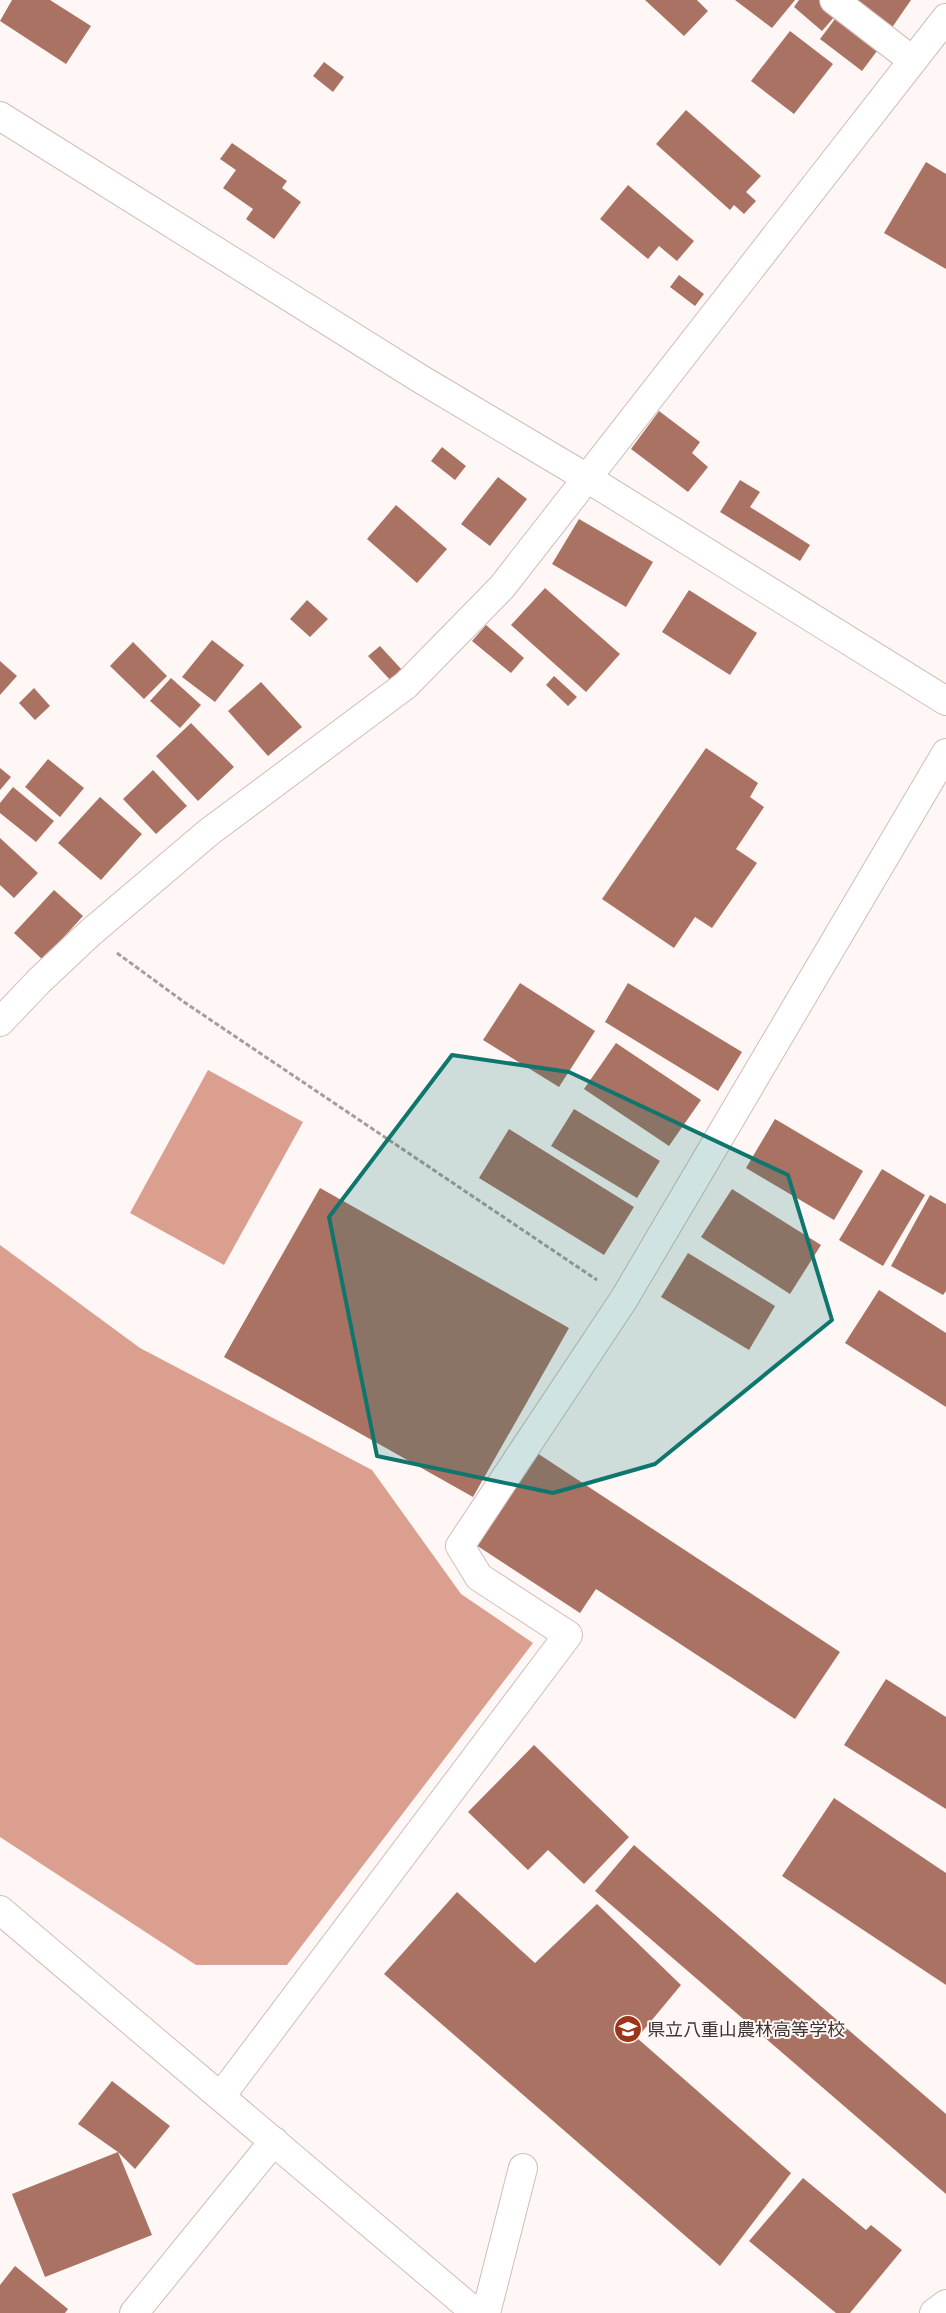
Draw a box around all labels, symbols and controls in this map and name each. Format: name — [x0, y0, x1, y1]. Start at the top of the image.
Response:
school or university icon: 県立八重山農林高等学校 — [613, 2014, 643, 2044]
place label: 県立八重山農林高等学校 — [647, 2018, 845, 2041]

